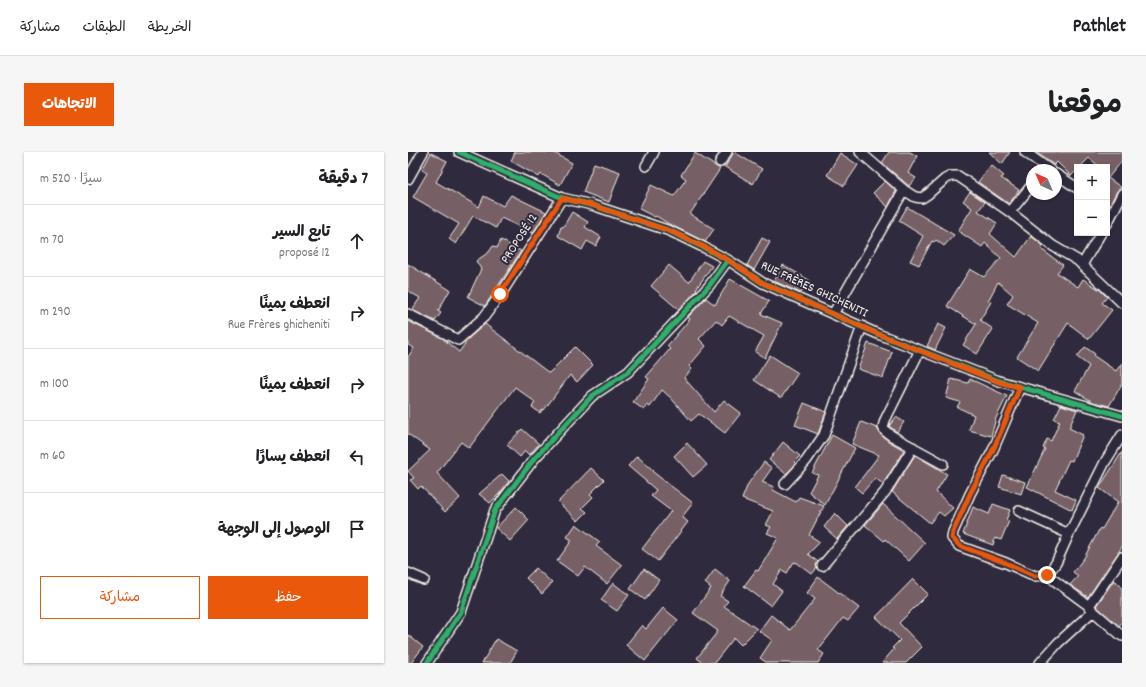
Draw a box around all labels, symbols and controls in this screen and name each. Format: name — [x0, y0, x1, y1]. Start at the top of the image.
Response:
text: Pathlet — [1073, 14, 1126, 41]
text: مشاركة — [20, 18, 60, 38]
text: الطبقات — [82, 18, 126, 38]
text: الخريطة — [148, 18, 191, 38]
button: الاتجاهات — [24, 83, 114, 126]
text: موقعنا — [1048, 87, 1122, 127]
north arrow — [1026, 164, 1062, 200]
map controls — [1074, 164, 1110, 236]
button: + — [1074, 164, 1110, 200]
text: 7 دقيقة — [318, 168, 368, 192]
text: سيرًا · 520 m — [40, 170, 102, 189]
button: − — [1074, 200, 1110, 236]
street label: PROPOSÉ 12 — [497, 210, 543, 268]
text: تابع السير — [273, 222, 330, 244]
icon: ahead — [346, 230, 368, 252]
text: 70 m — [40, 231, 64, 250]
text: proposé 12 — [279, 244, 330, 263]
street label: RUE FRÈRES GHICHENITI — [757, 257, 871, 323]
route start — [491, 285, 509, 303]
text: انعطف يمينًا — [260, 294, 330, 316]
icon: right — [346, 302, 368, 324]
text: 290 m — [40, 303, 71, 322]
text: Rue Frères ghicheniti — [228, 316, 330, 335]
icon: right — [346, 374, 368, 396]
text: 100 m — [40, 375, 69, 394]
text: انعطف يمينًا — [260, 375, 330, 397]
icon: left — [346, 446, 368, 468]
text: 60 m — [40, 447, 65, 466]
text: انعطف يسارًا — [256, 447, 330, 469]
icon: arrive — [346, 518, 368, 540]
text: الوصول إلى الوجهة — [218, 519, 330, 541]
route end — [1038, 566, 1056, 584]
button: مشاركة — [40, 576, 200, 619]
button: حفظ — [208, 576, 368, 619]

